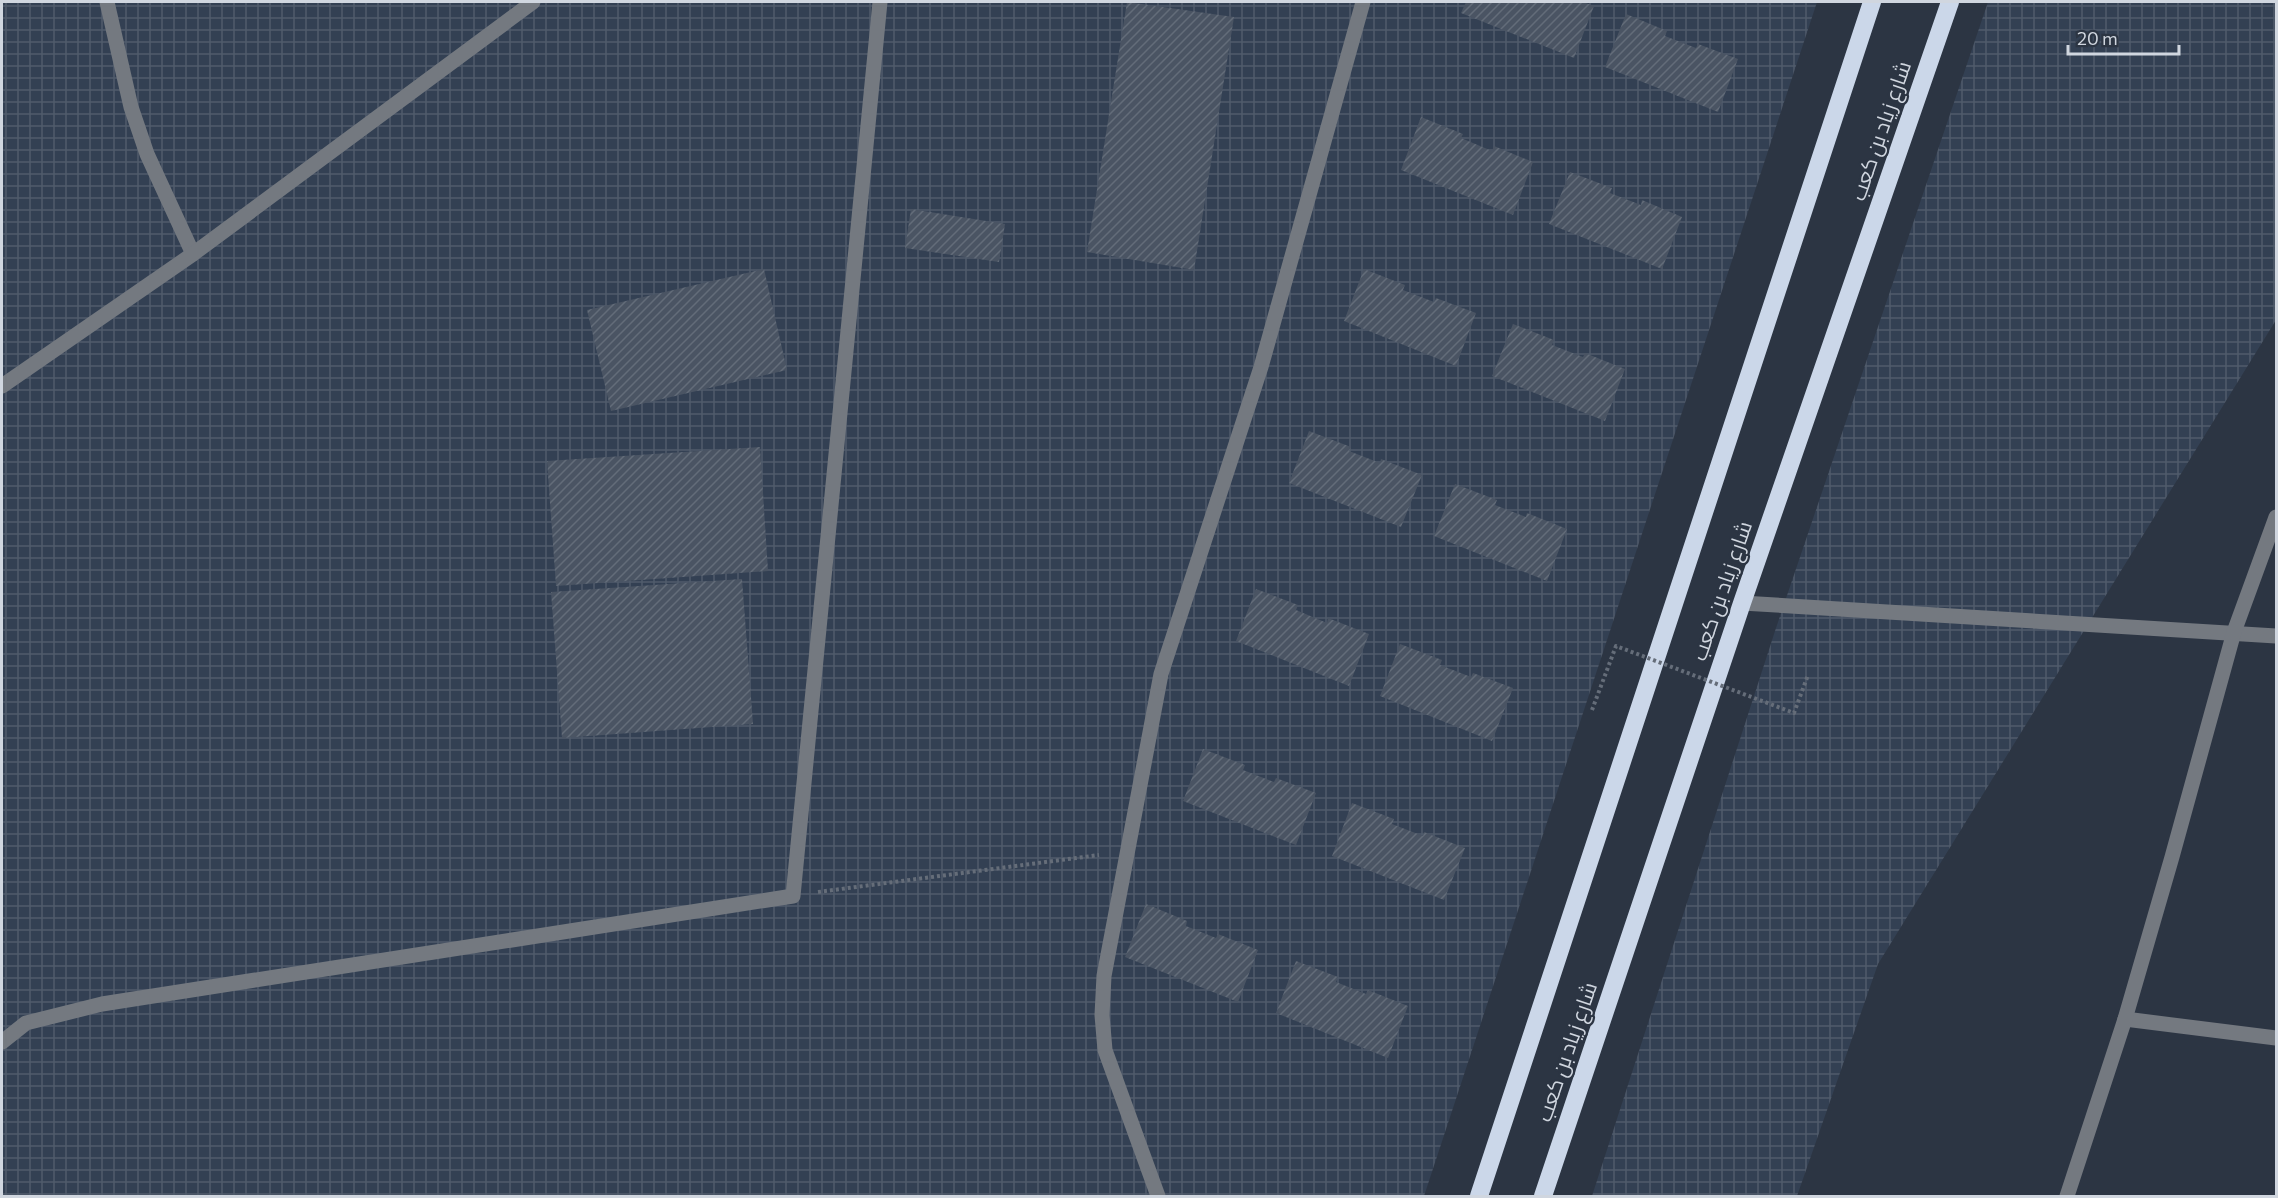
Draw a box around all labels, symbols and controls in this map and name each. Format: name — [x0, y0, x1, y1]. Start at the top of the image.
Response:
scale bar — [2068, 18, 2179, 56]
text: 20 m — [2077, 27, 2118, 49]
street label: شارع زياد بن كعب — [1844, 58, 1918, 204]
street label: شارع زياد بن كعب — [1685, 518, 1759, 664]
street label: شارع زياد بن كعب — [1530, 979, 1604, 1125]

